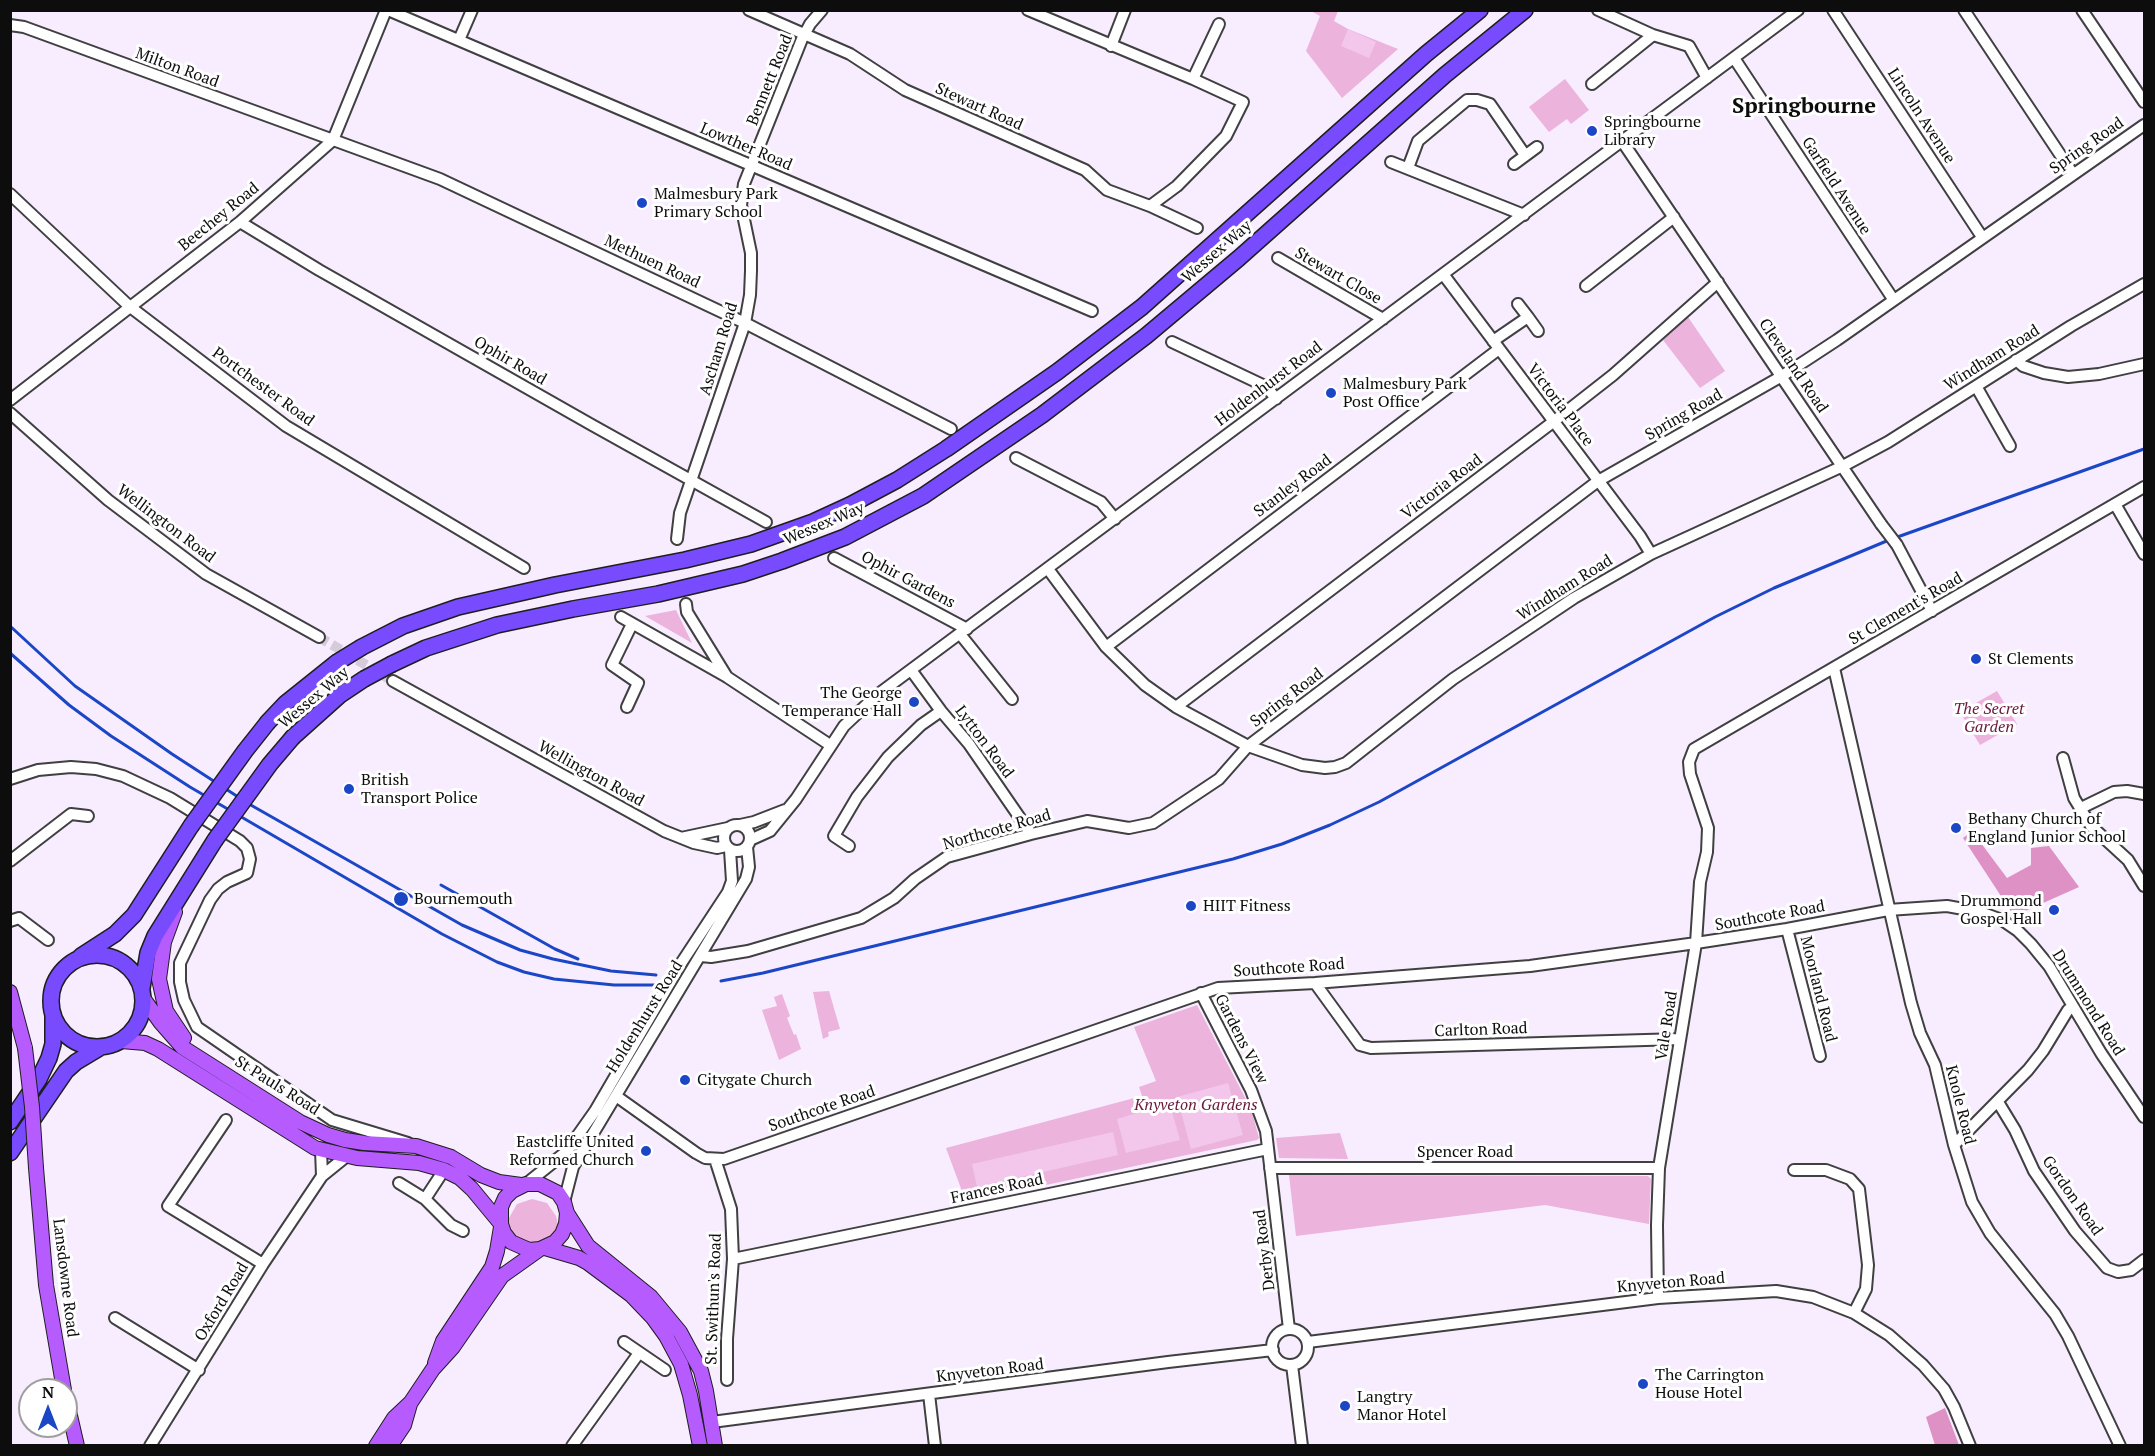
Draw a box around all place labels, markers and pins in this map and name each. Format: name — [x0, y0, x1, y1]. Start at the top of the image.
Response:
place label: Springbourne Library — [1604, 112, 1701, 150]
marker: Springbourne Library — [1585, 124, 1599, 138]
place label: Malmesbury Park Primary School — [654, 184, 778, 222]
marker: Malmesbury Park Primary School — [635, 196, 649, 210]
place label: Malmesbury Park Post Office — [1343, 374, 1467, 412]
marker: Malmesbury Park Post Office — [1324, 386, 1338, 400]
place label: St Clements — [1988, 649, 2074, 669]
marker: St Clements — [1969, 652, 1983, 666]
place label: The George Temperance Hall — [782, 683, 902, 721]
marker: The George Temperance Hall — [907, 695, 921, 709]
place label: British Transport Police — [361, 770, 478, 808]
marker: British Transport Police — [342, 782, 356, 796]
place label: Bethany Church of England Junior School — [1968, 809, 2126, 847]
marker: Bethany Church of England Junior School — [1949, 821, 1963, 835]
place label: Bournemouth — [414, 889, 513, 909]
marker: Bournemouth — [392, 890, 410, 908]
place label: Drummond Gospel Hall — [1960, 891, 2042, 929]
place label: HIIT Fitness — [1203, 896, 1291, 916]
marker: HIIT Fitness — [1184, 899, 1198, 913]
marker: Drummond Gospel Hall — [2047, 903, 2061, 917]
place label: Citygate Church — [697, 1070, 812, 1090]
marker: Citygate Church — [678, 1073, 692, 1087]
place label: Eastcliffe United Reformed Church — [509, 1132, 634, 1170]
marker: Eastcliffe United Reformed Church — [639, 1144, 653, 1158]
place label: The Carrington House Hotel — [1655, 1365, 1764, 1403]
marker: The Carrington House Hotel — [1636, 1377, 1650, 1391]
place label: Langtry Manor Hotel — [1357, 1387, 1446, 1425]
marker: Langtry Manor Hotel — [1338, 1399, 1352, 1413]

